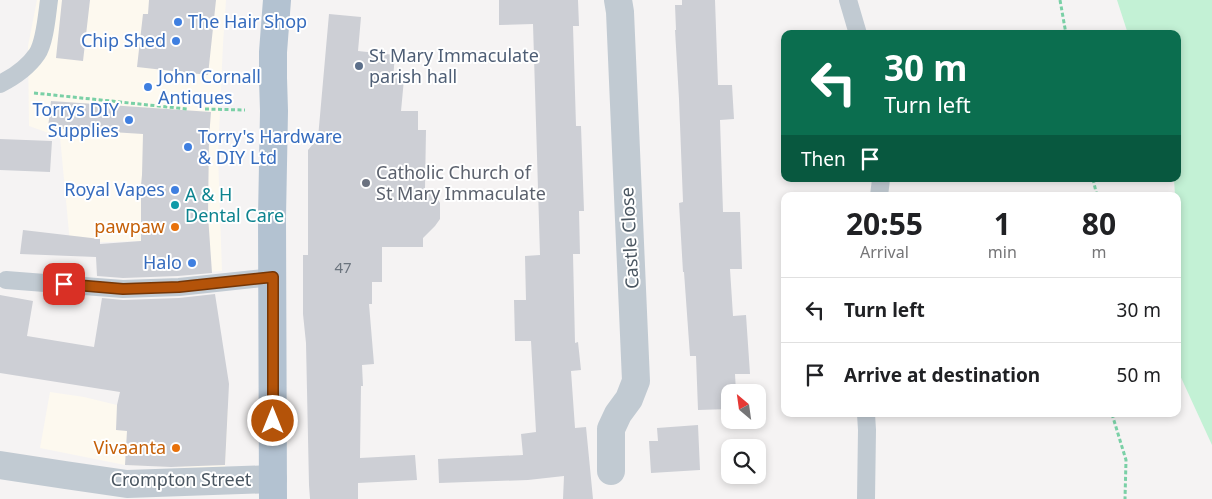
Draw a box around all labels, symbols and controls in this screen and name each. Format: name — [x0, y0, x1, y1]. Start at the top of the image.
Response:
place label: The Hair Shop — [188, 9, 307, 33]
marker: The Hair Shop — [172, 16, 184, 28]
place label: Chip Shed — [81, 28, 166, 52]
marker: Chip Shed — [170, 35, 182, 47]
place label: St Mary Immaculate parish hall — [369, 43, 539, 88]
text: 30 m — [884, 44, 967, 91]
icon: left — [801, 50, 866, 115]
marker: St Mary Immaculate parish hall — [353, 60, 365, 72]
place label: John Cornall Antiques — [156, 64, 261, 109]
marker: John Cornall Antiques — [142, 81, 154, 93]
text: Turn left — [884, 89, 971, 119]
place label: Torrys DIY Supplies — [33, 97, 120, 142]
marker: Torrys DIY Supplies — [123, 114, 135, 126]
place label: Torry's Hardware & DIY Ltd — [198, 124, 342, 169]
marker: Torry's Hardware & DIY Ltd — [182, 141, 194, 153]
icon: arrive — [856, 145, 884, 173]
text: Then — [801, 146, 846, 172]
place label: Catholic Church of St Mary Immaculate — [376, 160, 546, 205]
place label: Royal Vapes — [64, 177, 165, 201]
marker: Catholic Church of St Mary Immaculate — [360, 177, 372, 189]
place label: A & H Dental Care — [185, 182, 284, 227]
marker: Royal Vapes — [169, 184, 181, 196]
street label: Castle Close — [614, 187, 644, 289]
marker: A & H Dental Care — [169, 199, 181, 211]
text: 20:55 — [846, 203, 923, 244]
text: 1 — [994, 203, 1011, 244]
text: 80 — [1082, 203, 1116, 244]
place label: pawpaw — [94, 214, 165, 238]
marker: pawpaw — [169, 221, 181, 233]
text: Arrival — [860, 241, 909, 263]
text: min — [988, 241, 1017, 263]
text: m — [1091, 241, 1106, 263]
place label: Halo — [143, 250, 182, 274]
marker: Halo — [186, 257, 198, 269]
house number: 47 — [334, 257, 352, 277]
pin — [43, 263, 85, 305]
icon: arrive — [50, 270, 78, 298]
icon: left — [801, 296, 829, 324]
text: Turn left — [844, 297, 925, 323]
text: 30 m — [1117, 297, 1161, 323]
icon: arrive — [801, 361, 829, 389]
text: Arrive at destination — [844, 362, 1040, 388]
text: 50 m — [1117, 362, 1161, 388]
north arrow — [721, 384, 766, 429]
map controls — [721, 384, 766, 484]
position arrow — [246, 394, 298, 446]
place label: Vivaanta — [93, 435, 166, 459]
button: search — [721, 439, 766, 484]
marker: Vivaanta — [170, 442, 182, 454]
street label: Crompton Street — [111, 467, 252, 491]

